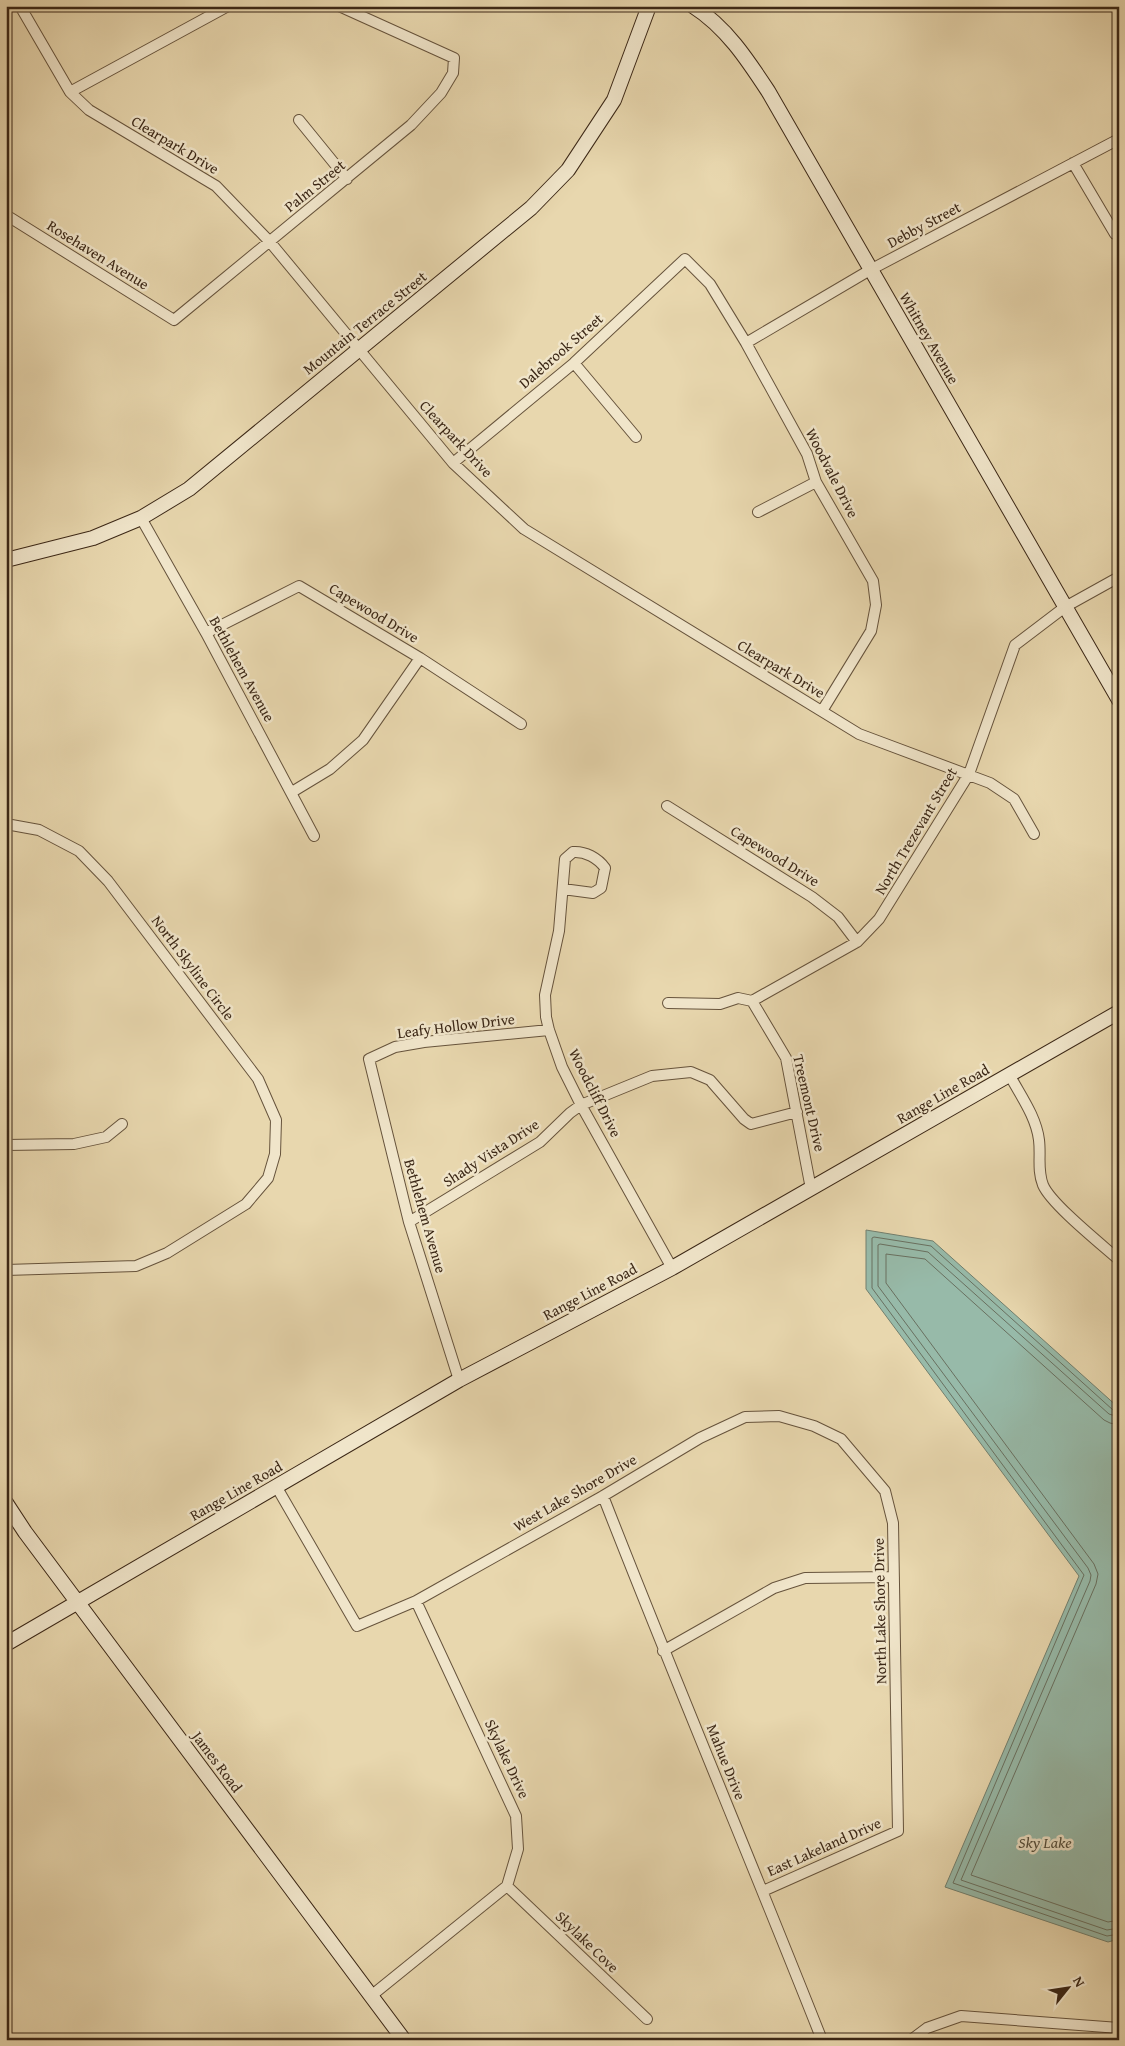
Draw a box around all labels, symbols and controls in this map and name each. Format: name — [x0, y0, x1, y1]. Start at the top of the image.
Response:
street label: Clearpark Drive — [128, 110, 223, 179]
street label: Palm Street — [280, 154, 350, 217]
street label: Debby Street — [883, 196, 965, 253]
street label: Rosehaven Avenue — [43, 215, 153, 294]
street label: Mountain Terrace Street — [298, 266, 432, 379]
street label: Whitney Avenue — [895, 288, 964, 388]
street label: Dalebrook Street — [514, 308, 608, 393]
street label: Clearpark Drive — [415, 395, 498, 482]
street label: Woodvale Drive — [801, 424, 864, 521]
street label: Capewood Drive — [326, 578, 423, 648]
street label: Bethlehem Avenue — [205, 612, 280, 725]
street label: Clearpark Drive — [734, 634, 829, 703]
street label: North Trezevant Street — [869, 763, 962, 898]
street label: Capewood Drive — [727, 820, 824, 891]
street label: North Skyline Circle — [147, 911, 240, 1024]
street label: Leafy Hollow Drive — [396, 1008, 516, 1043]
street label: Woodcliff Drive — [564, 1045, 627, 1141]
street label: Treemont Drive — [788, 1052, 831, 1153]
street label: Range Line Road — [893, 1059, 993, 1129]
street label: Shady Vista Drive — [438, 1114, 543, 1192]
street label: Bethlehem Avenue — [399, 1156, 452, 1275]
street label: Range Line Road — [539, 1258, 640, 1325]
street label: West Lake Shore Drive — [509, 1449, 640, 1536]
street label: Range Line Road — [186, 1456, 286, 1526]
street label: North Lake Shore Drive — [868, 1538, 891, 1684]
street label: Skylake Drive — [480, 1716, 535, 1802]
street label: Mahue Drive — [702, 1721, 751, 1803]
street label: James Road — [186, 1725, 247, 1797]
street label: East Lakeland Drive — [763, 1812, 884, 1881]
water label: Sky Lake — [1018, 1830, 1072, 1854]
street label: Skylake Cove — [551, 1906, 624, 1977]
north arrow — [1042, 1964, 1092, 2014]
text: N — [1068, 1972, 1091, 1991]

